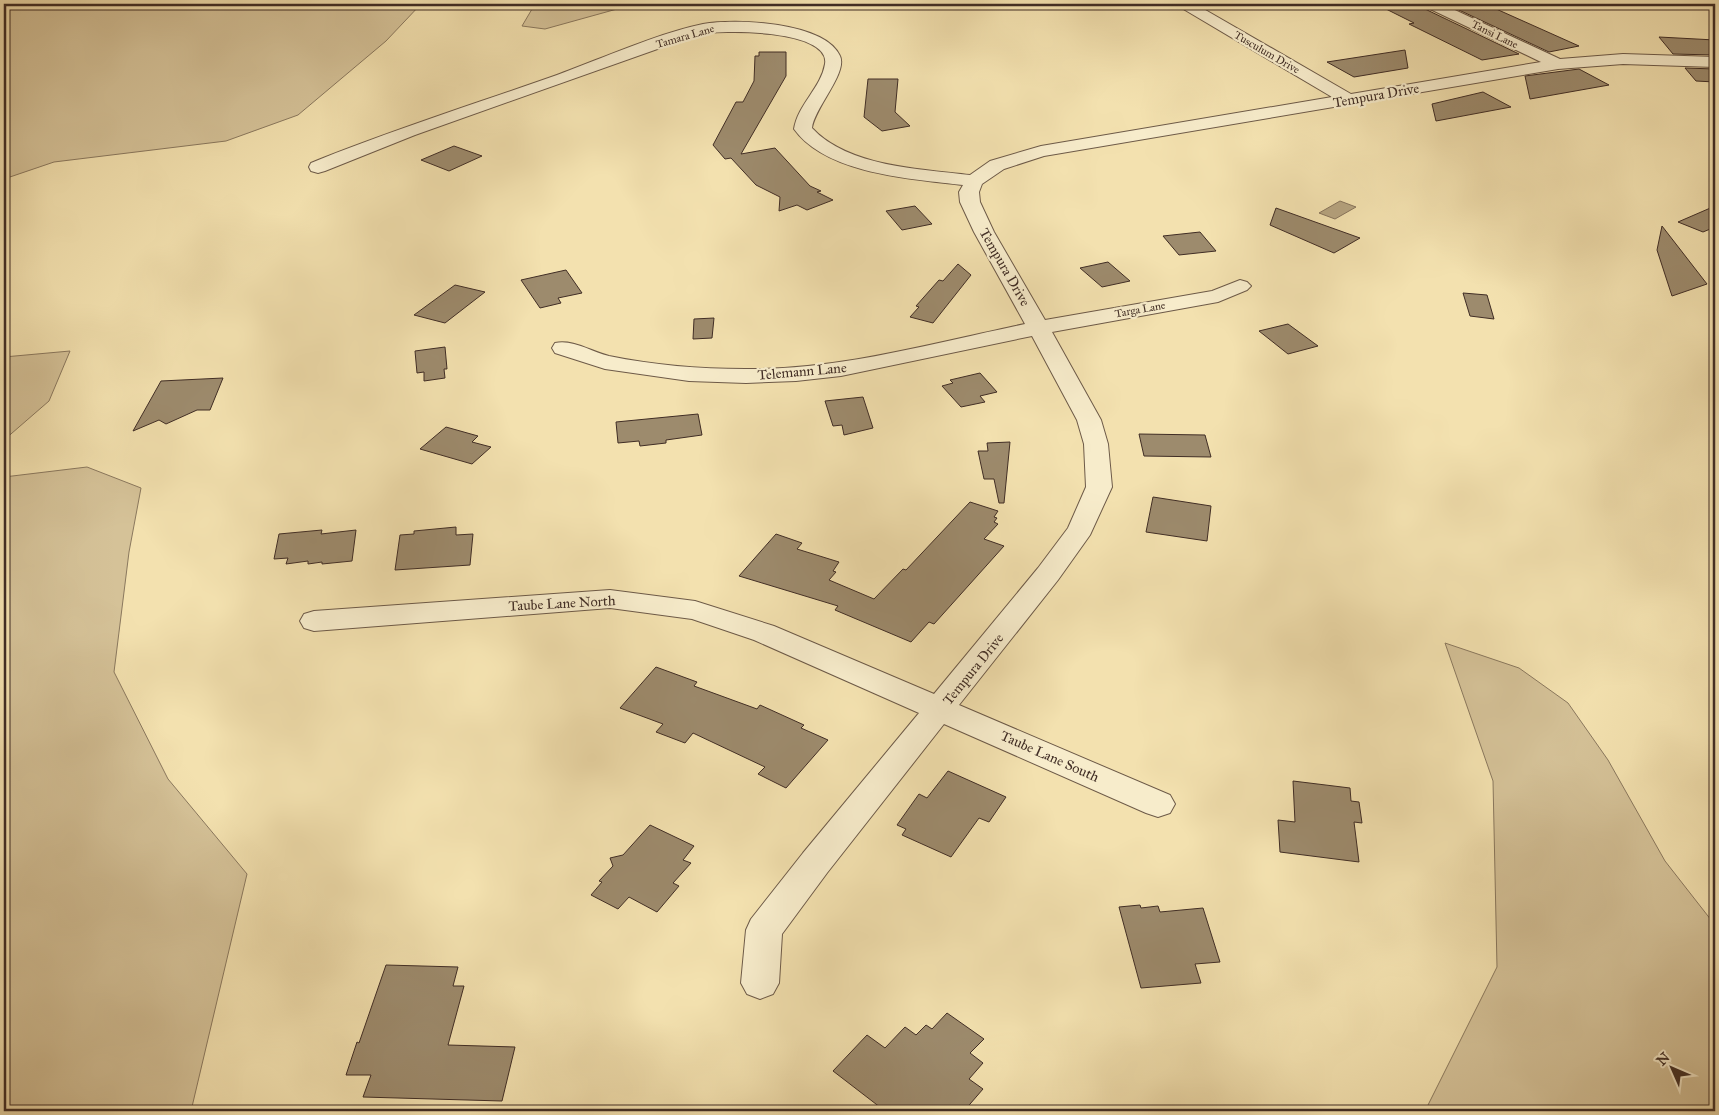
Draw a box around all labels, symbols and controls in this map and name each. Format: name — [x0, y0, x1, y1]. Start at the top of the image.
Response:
street label: Tansi Lane — [1469, 18, 1521, 51]
street label: Tamara Lane — [655, 22, 716, 51]
street label: Tusculum Drive — [1232, 28, 1302, 77]
street label: Tempura Drive — [1332, 80, 1421, 111]
street label: Tempura Drive — [975, 225, 1034, 309]
street label: Targa Lane — [1114, 299, 1167, 320]
street label: Telemann Lane — [757, 359, 847, 384]
street label: Taube Lane North — [508, 592, 616, 615]
street label: Tempura Drive — [939, 630, 1007, 708]
street label: Taube Lane South — [998, 727, 1102, 786]
north arrow — [1646, 1042, 1696, 1092]
text: N — [1653, 1049, 1673, 1069]

